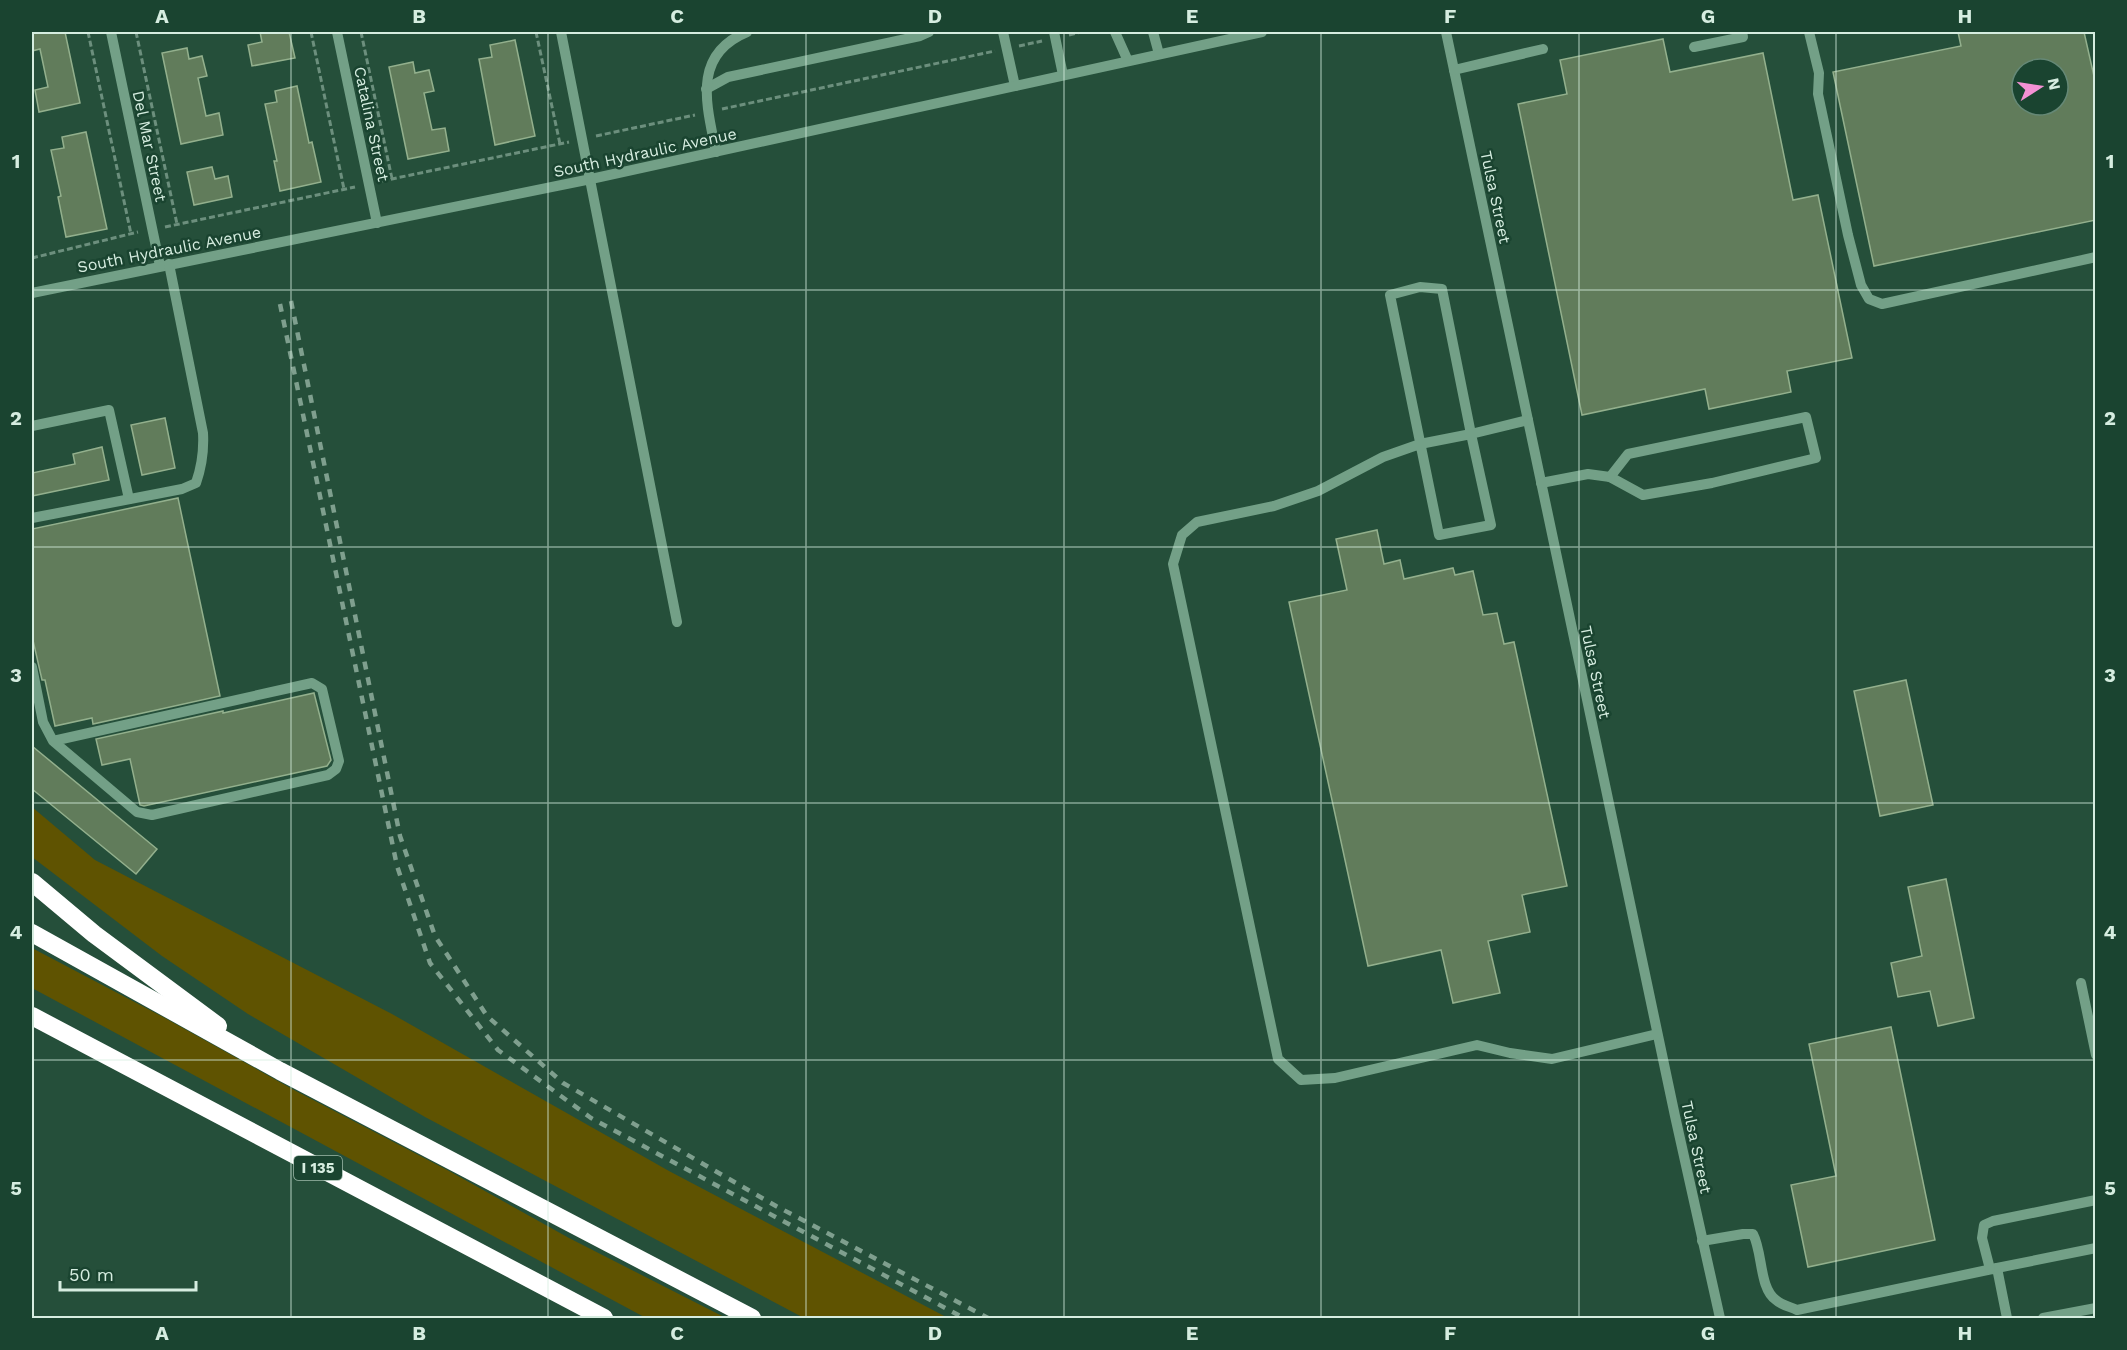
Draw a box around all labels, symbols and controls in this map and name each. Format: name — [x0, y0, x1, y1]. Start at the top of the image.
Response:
text: A — [155, 4, 169, 28]
text: B — [412, 4, 426, 28]
text: C — [670, 4, 684, 28]
text: D — [928, 4, 942, 28]
text: E — [1186, 4, 1198, 28]
text: F — [1444, 4, 1456, 28]
text: G — [1701, 4, 1715, 28]
text: H — [1958, 4, 1972, 28]
north arrow — [2010, 57, 2070, 117]
street label: Catalina Street — [350, 65, 393, 184]
text: N — [2044, 76, 2065, 92]
street label: Del Mar Street — [128, 89, 171, 204]
street label: South Hydraulic Avenue — [552, 124, 738, 181]
text: 1 — [12, 149, 20, 173]
street label: Tulsa Street — [1476, 149, 1515, 245]
text: 1 — [2106, 149, 2114, 173]
street label: South Hydraulic Avenue — [76, 222, 262, 277]
text: 2 — [10, 406, 22, 430]
text: 2 — [2104, 406, 2116, 430]
street label: Tulsa Street — [1576, 624, 1615, 720]
text: 3 — [10, 663, 22, 687]
text: 3 — [2104, 663, 2116, 687]
text: 4 — [10, 920, 23, 944]
text: 4 — [2104, 920, 2117, 944]
street label: Tulsa Street — [1677, 1099, 1716, 1195]
road number: I 135 — [294, 1156, 342, 1180]
text: 5 — [10, 1176, 22, 1200]
text: 5 — [2104, 1176, 2116, 1200]
scale bar — [60, 1254, 196, 1292]
text: 50 m — [69, 1264, 114, 1285]
text: A — [155, 1321, 169, 1345]
text: B — [412, 1321, 426, 1345]
text: C — [670, 1321, 684, 1345]
text: D — [928, 1321, 942, 1345]
text: E — [1186, 1321, 1198, 1345]
text: F — [1444, 1321, 1456, 1345]
text: G — [1701, 1321, 1715, 1345]
text: H — [1958, 1321, 1972, 1345]

